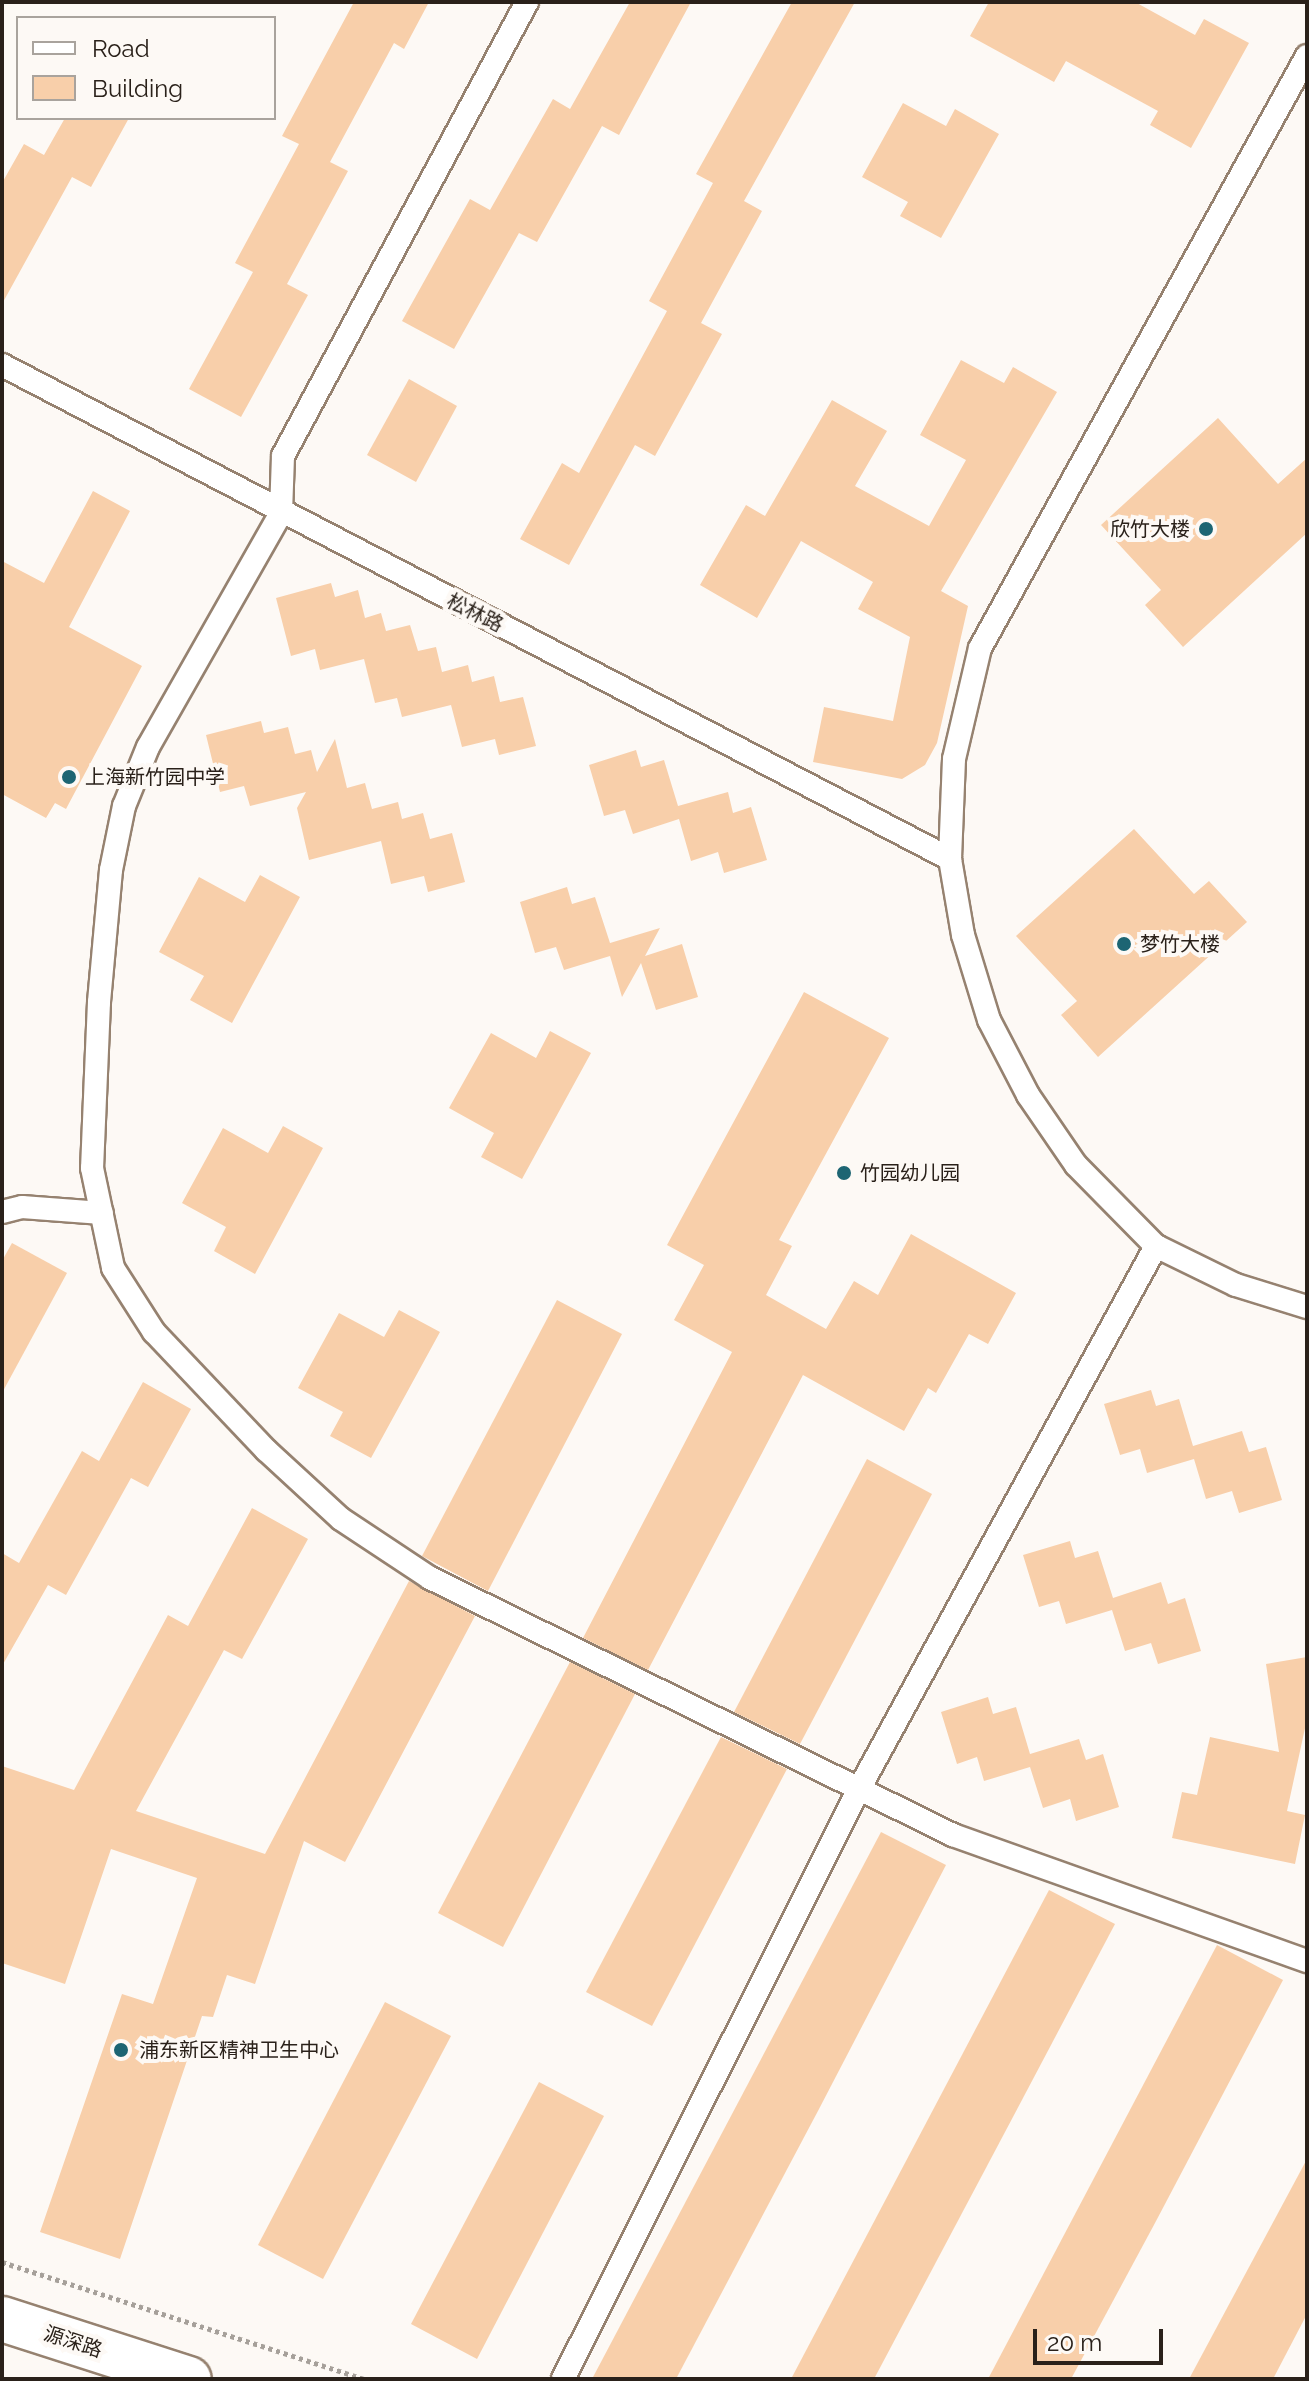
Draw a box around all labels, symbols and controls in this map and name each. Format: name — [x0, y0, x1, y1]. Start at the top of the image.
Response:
legend — [16, 16, 276, 120]
text: Road — [92, 34, 150, 63]
text: Building — [92, 74, 183, 103]
place label: 欣竹大楼 — [1110, 517, 1190, 541]
marker: 欣竹大楼 — [1197, 520, 1215, 538]
street label: 松林路 — [443, 589, 507, 637]
place label: 上海新竹园中学 — [85, 765, 225, 789]
marker: 上海新竹园中学 — [60, 768, 78, 786]
place label: 梦竹大楼 — [1140, 932, 1220, 956]
marker: 梦竹大楼 — [1115, 935, 1133, 953]
place label: 竹园幼儿园 — [860, 1161, 960, 1185]
marker: 竹园幼儿园 — [835, 1164, 853, 1182]
place label: 浦东新区精神卫生中心 — [139, 2038, 339, 2062]
marker: 浦东新区精神卫生中心 — [110, 2039, 132, 2061]
scale bar — [1037, 2313, 1167, 2363]
street label: 源深路 — [41, 2321, 105, 2363]
text: 20 m — [1047, 2328, 1102, 2357]

